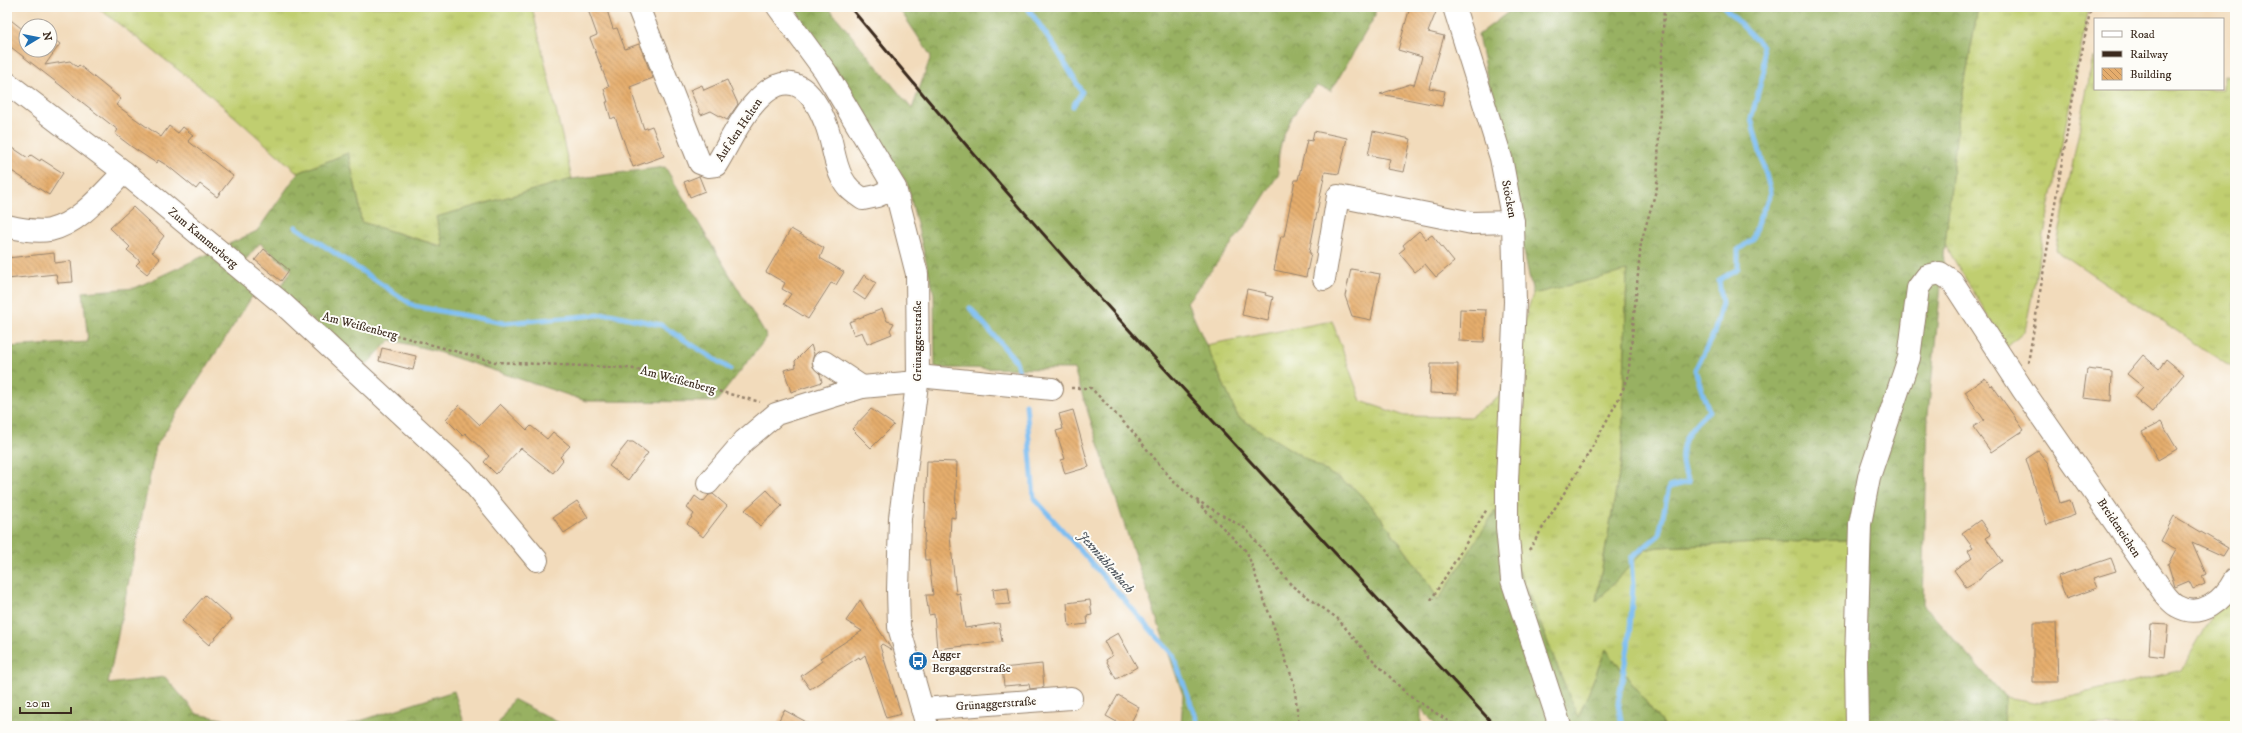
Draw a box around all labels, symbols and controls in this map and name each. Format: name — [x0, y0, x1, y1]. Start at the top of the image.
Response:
north arrow — [18, 18, 58, 58]
legend — [2094, 18, 2224, 90]
text: Road — [2130, 27, 2155, 42]
text: N — [39, 31, 55, 42]
text: Railway — [2130, 47, 2168, 62]
text: Building — [2130, 67, 2171, 82]
street label: Auf den Helten — [712, 95, 766, 165]
street label: Stöcken — [1498, 179, 1520, 220]
street label: Zum Kammerberg — [165, 204, 241, 272]
street label: Grünaggerstraße — [910, 301, 925, 381]
street label: Am Weißenberg — [321, 309, 399, 343]
street label: Am Weißenberg — [639, 363, 717, 397]
street label: Breideneichen — [2094, 496, 2145, 561]
water label: Jexmühlenbach — [1075, 528, 1138, 597]
place label: Agger Bergaggerstraße — [932, 647, 1011, 676]
bus stop icon: Agger Bergaggerstraße — [907, 650, 929, 672]
scale bar — [20, 689, 71, 715]
street label: Grünaggerstraße — [955, 694, 1037, 714]
text: 20 m — [26, 696, 50, 711]

